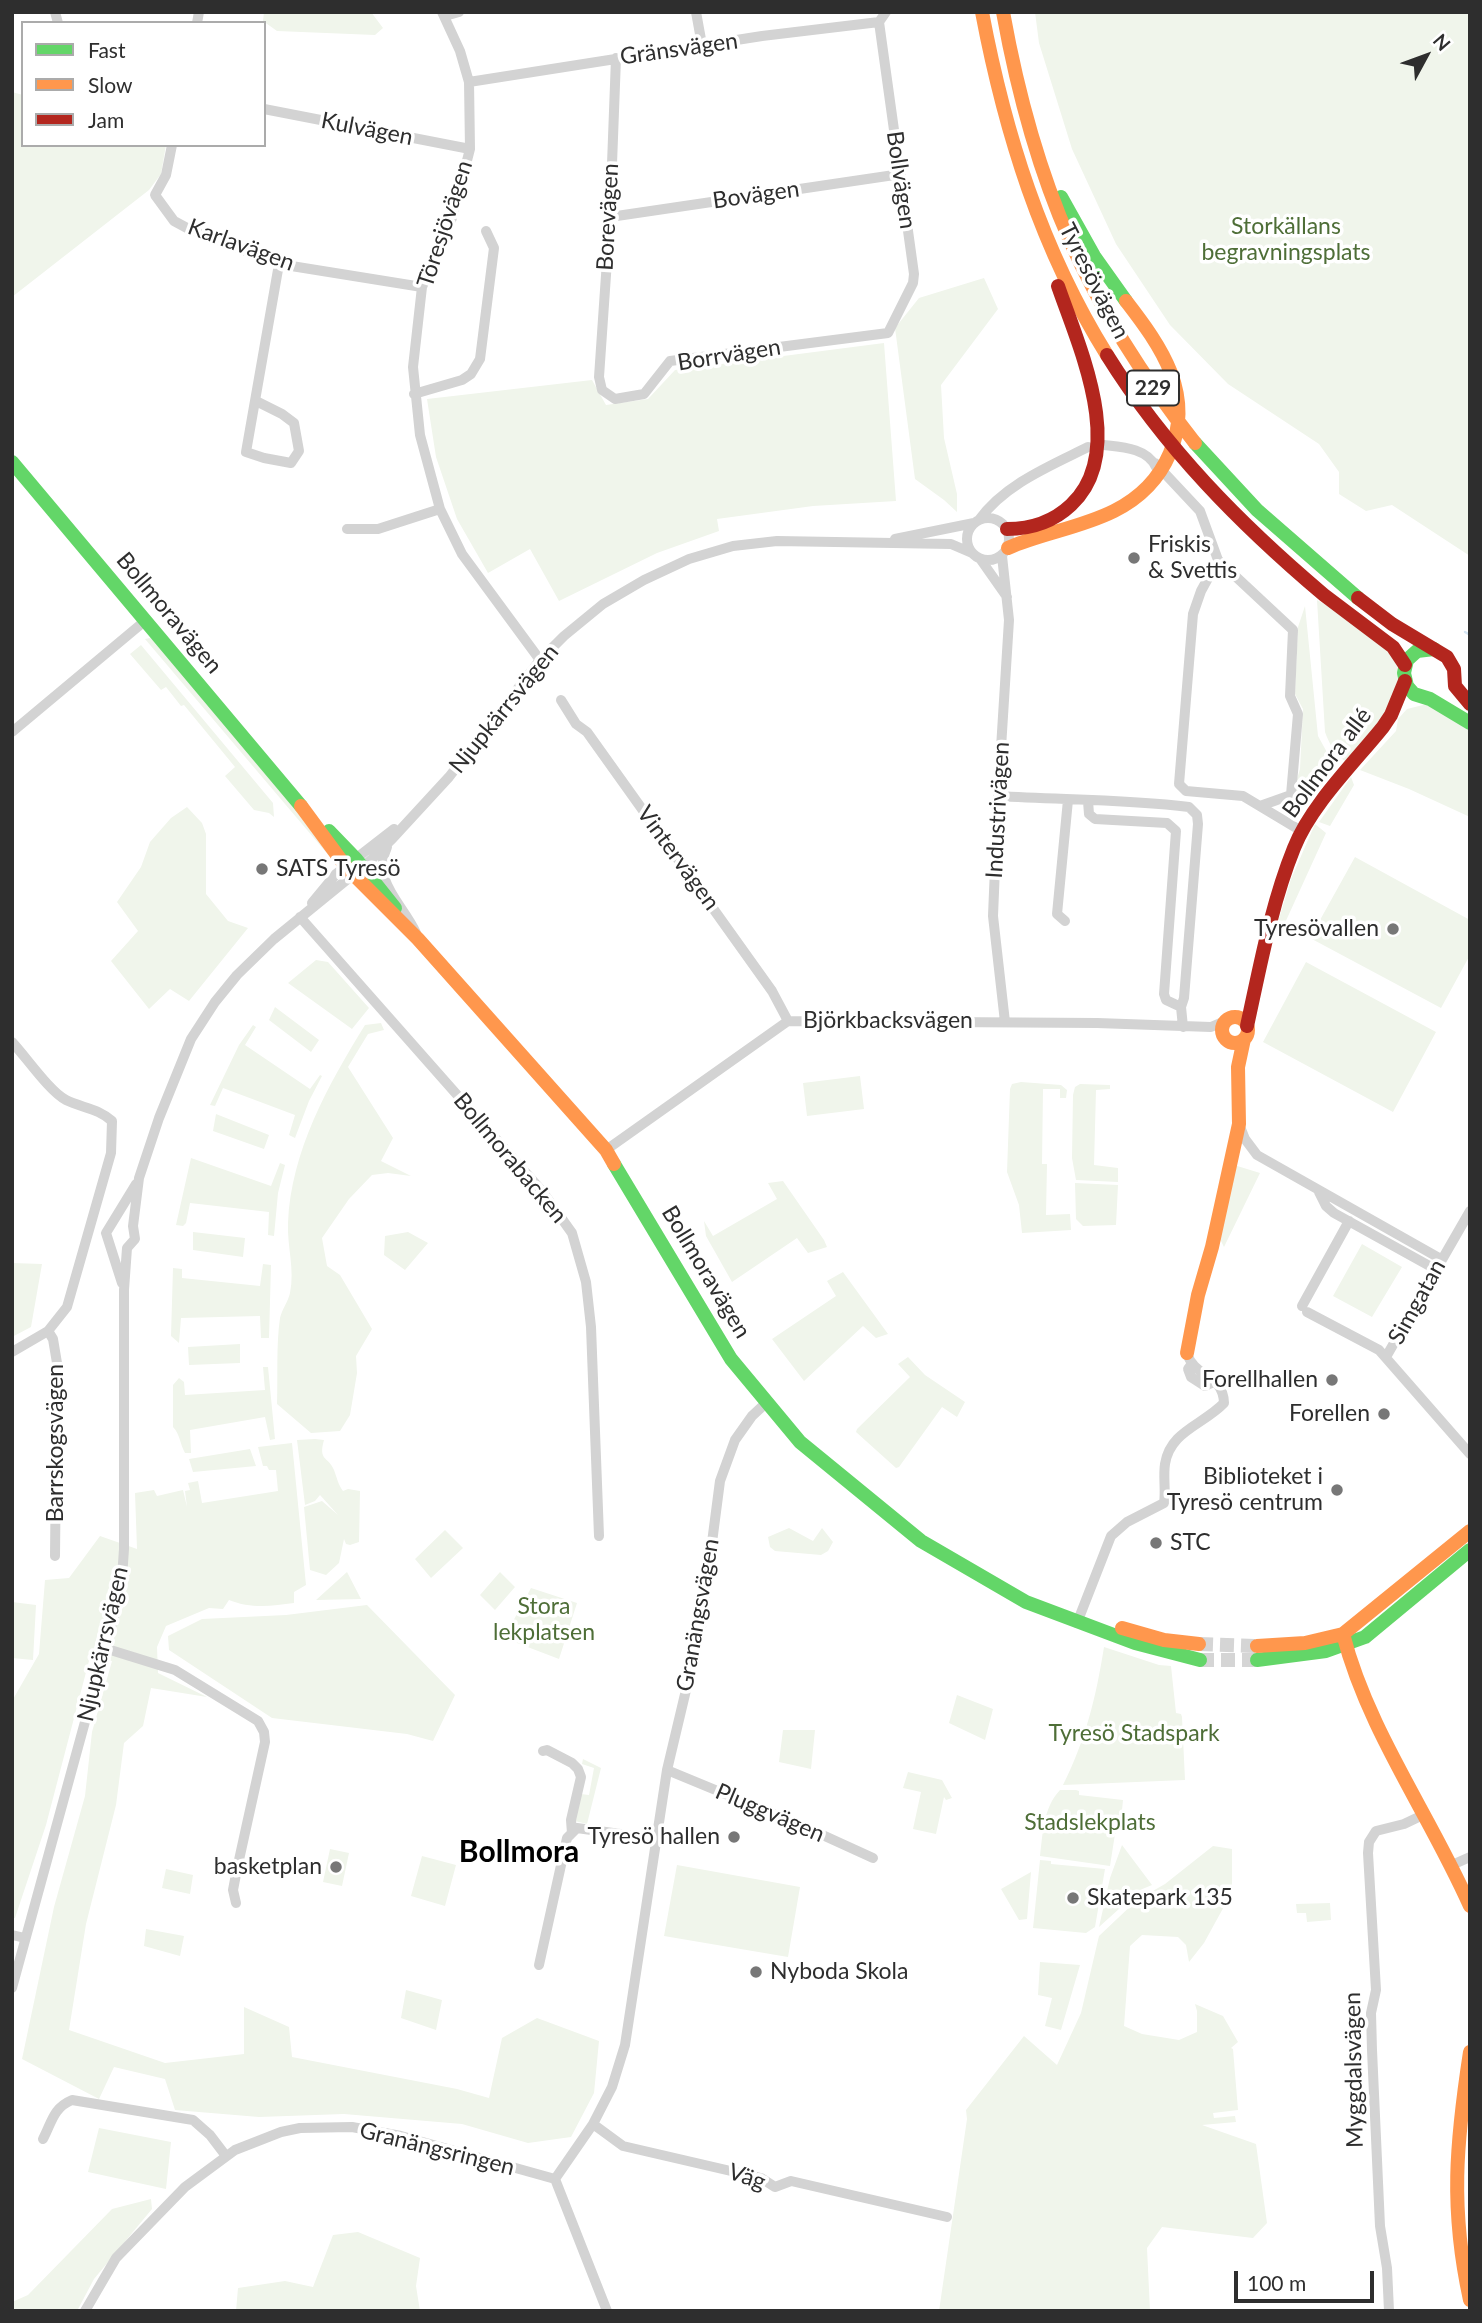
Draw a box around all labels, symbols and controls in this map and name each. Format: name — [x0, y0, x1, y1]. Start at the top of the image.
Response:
legend — [21, 21, 266, 147]
north arrow — [1391, 21, 1461, 91]
street label: Gränsvägen — [618, 27, 740, 71]
text: N — [1429, 29, 1456, 55]
text: Fast — [88, 37, 125, 62]
text: Slow — [88, 72, 132, 97]
text: Jam — [88, 107, 124, 132]
street label: Kulvägen — [319, 107, 415, 151]
street label: Bollvägen — [880, 129, 922, 231]
street label: Töresjövägen — [411, 157, 479, 291]
street label: Borevägen — [591, 163, 625, 271]
street label: Bovägen — [711, 175, 801, 215]
street label: Karlavägen — [184, 213, 298, 277]
park label: Storkällans begravningsplats — [1201, 213, 1371, 267]
street label: Tyresövägen — [1053, 219, 1135, 343]
street label: Borrvägen — [675, 333, 783, 377]
road number: 229 — [1127, 370, 1179, 406]
place label: Friskis & Svettis — [1148, 531, 1237, 585]
street label: Bollmoravägen — [110, 547, 228, 679]
marker: Friskis & Svettis — [1126, 550, 1142, 566]
street label: Njupkärrsvägen — [444, 639, 564, 779]
street label: Bollmora allé — [1277, 703, 1377, 823]
street label: Industrivägen — [981, 741, 1015, 879]
street label: Vintervägen — [631, 800, 725, 916]
place label: SATS Tyresö — [276, 855, 400, 883]
marker: SATS Tyresö — [254, 861, 270, 877]
place label: Tyresövallen — [1254, 915, 1379, 943]
marker: Tyresövallen — [1385, 921, 1401, 937]
street label: Björkbacksvägen — [803, 1007, 973, 1035]
street label: Bollmorabacken — [448, 1087, 572, 1229]
street label: Bollmoravägen — [656, 1201, 756, 1343]
street label: Simgatan — [1382, 1255, 1452, 1349]
street label: Barrskogsvägen — [42, 1364, 70, 1522]
place label: Forellhallen — [1202, 1366, 1318, 1394]
marker: Forellhallen — [1324, 1372, 1340, 1388]
place label: Forellen — [1289, 1400, 1370, 1428]
marker: Forellen — [1376, 1406, 1392, 1422]
place label: Biblioteket i Tyresö centrum — [1167, 1463, 1323, 1517]
marker: Biblioteket i Tyresö centrum — [1329, 1482, 1345, 1498]
place label: STC — [1170, 1529, 1211, 1557]
marker: STC — [1148, 1535, 1164, 1551]
street label: Granängsvägen — [671, 1536, 725, 1694]
street label: Njupkärrsvägen — [72, 1564, 134, 1724]
park label: Stora lekplatsen — [493, 1593, 595, 1647]
park label: Tyresö Stadspark — [1048, 1720, 1220, 1748]
street label: Pluggvägen — [711, 1778, 829, 1848]
park label: Stadslekplats — [1024, 1809, 1156, 1837]
place label: Tyresö hallen — [588, 1823, 720, 1851]
marker: Tyresö hallen — [726, 1829, 742, 1845]
district label: Bollmora — [459, 1834, 579, 1870]
place label: basketplan — [214, 1853, 322, 1881]
marker: basketplan — [328, 1859, 344, 1875]
place label: Skatepark 135 — [1087, 1884, 1233, 1912]
marker: Skatepark 135 — [1065, 1890, 1081, 1906]
place label: Nyboda Skola — [770, 1958, 908, 1986]
marker: Nyboda Skola — [748, 1964, 764, 1980]
street label: Myggdalsvägen — [1339, 1992, 1369, 2148]
street label: Granängsringen — [357, 2116, 517, 2182]
street label: Väg — [725, 2158, 769, 2196]
scale bar — [1237, 2256, 1377, 2300]
text: 100 m — [1247, 2270, 1306, 2295]

